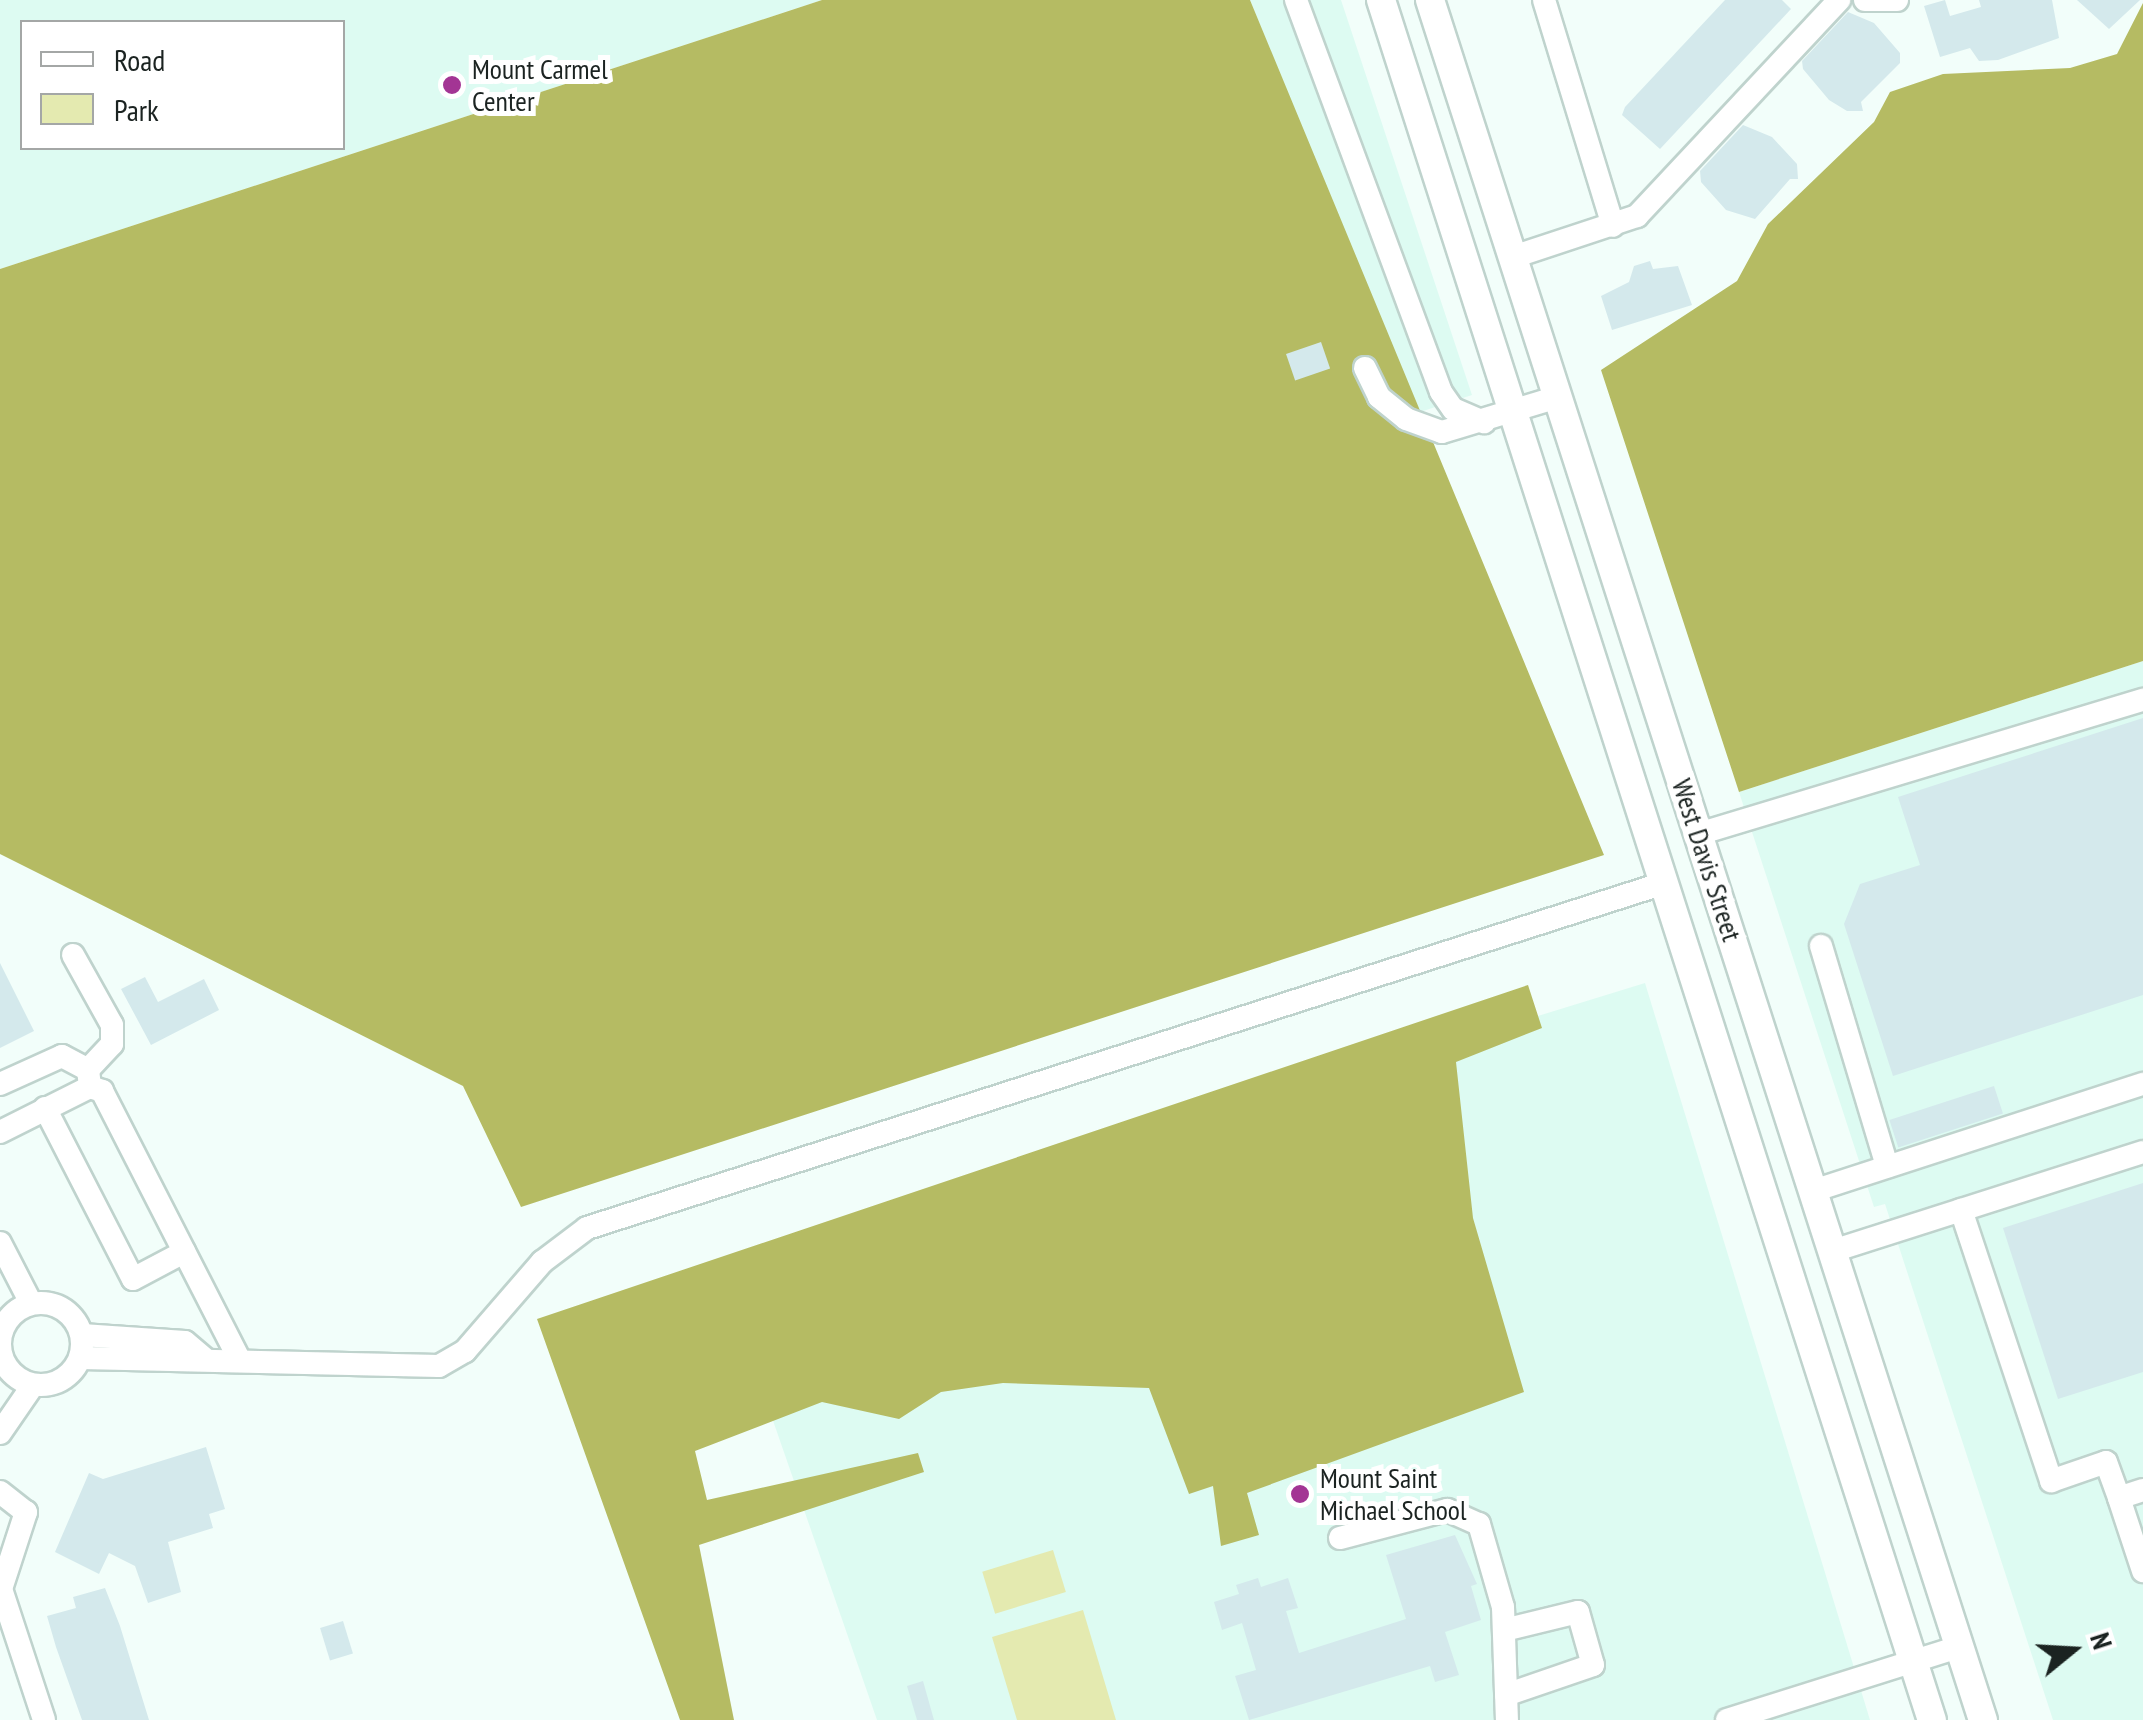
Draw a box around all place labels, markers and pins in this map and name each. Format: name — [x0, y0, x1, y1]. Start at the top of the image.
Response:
place label: Mount Carmel Center — [472, 52, 608, 118]
marker: Mount Carmel Center — [441, 74, 463, 96]
place label: Mount Saint Michael School — [1320, 1461, 1466, 1527]
marker: Mount Saint Michael School — [1289, 1483, 1311, 1505]

